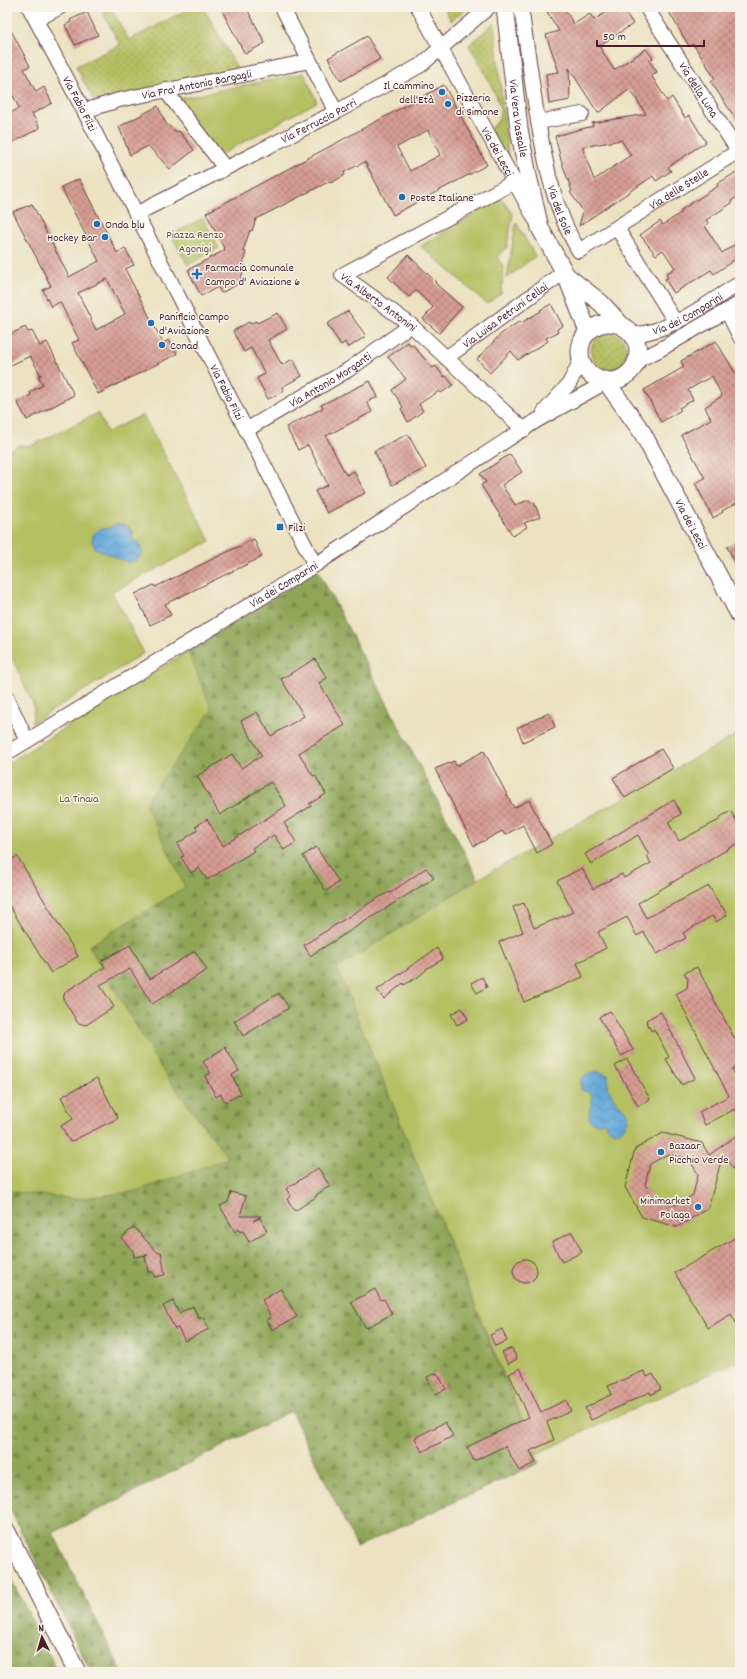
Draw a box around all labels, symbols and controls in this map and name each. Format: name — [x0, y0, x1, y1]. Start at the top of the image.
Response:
scale bar — [597, 22, 704, 48]
text: 50 m — [603, 29, 626, 46]
street label: Via della Luna — [673, 59, 722, 122]
street label: Via Fra' Antonio Bargagli — [141, 66, 253, 105]
street label: Via Fabio Filzi — [57, 74, 100, 135]
place label: Il Cammino dell'Età — [384, 78, 434, 109]
street label: Via Vera Vassalle — [503, 78, 531, 159]
marker: Il Cammino dell'Età — [437, 87, 447, 97]
place label: Pizzeria di Simone — [456, 90, 498, 121]
street label: Via Ferruccio Parri — [278, 95, 360, 149]
marker: Pizzeria di Simone — [443, 99, 453, 109]
street label: Via dei Lecci — [476, 124, 517, 180]
street label: Via delle Stelle — [646, 165, 712, 215]
street label: Via del Sole — [542, 184, 576, 238]
place label: Poste Italiane — [410, 190, 474, 207]
marker: Poste Italiane — [397, 192, 407, 202]
place label: Onda blu — [105, 217, 145, 234]
marker: Onda blu — [92, 219, 102, 229]
park label: Piazza Renzo Agonigi — [166, 227, 224, 258]
place label: Hockey Bar — [47, 230, 98, 247]
marker: Hockey Bar — [100, 232, 110, 242]
place label: Farmacia Comunale Campo d' Aviazione 6 — [205, 260, 300, 291]
marker: Farmacia Comunale Campo d' Aviazione 6 — [192, 269, 202, 279]
street label: Via Alberto Antonini — [336, 269, 420, 336]
street label: Via Luisa Petruni Cellai — [460, 279, 552, 353]
street label: Via dei Comparini — [651, 289, 727, 340]
place label: Panificio Campo d'Aviazione — [159, 309, 229, 340]
marker: Panificio Campo d'Aviazione — [146, 318, 156, 328]
place label: Conad — [170, 338, 198, 355]
marker: Conad — [157, 340, 167, 350]
street label: Via Antonio Morganti — [286, 349, 376, 413]
street label: Via Fabio Filzi — [204, 362, 247, 423]
street label: Via dei Lecci — [669, 497, 710, 553]
place label: Filzi — [288, 520, 305, 537]
marker: Filzi — [275, 522, 285, 532]
street label: Via dei Comparini — [247, 558, 322, 613]
park label: La Tinaia — [59, 791, 99, 808]
place label: Bazaar Picchio Verde — [669, 1138, 729, 1169]
marker: Bazaar Picchio Verde — [656, 1147, 666, 1157]
place label: Minimarket Folaga — [640, 1193, 691, 1224]
marker: Minimarket Folaga — [693, 1202, 703, 1212]
north arrow — [22, 1617, 62, 1657]
text: N — [38, 1621, 45, 1637]

